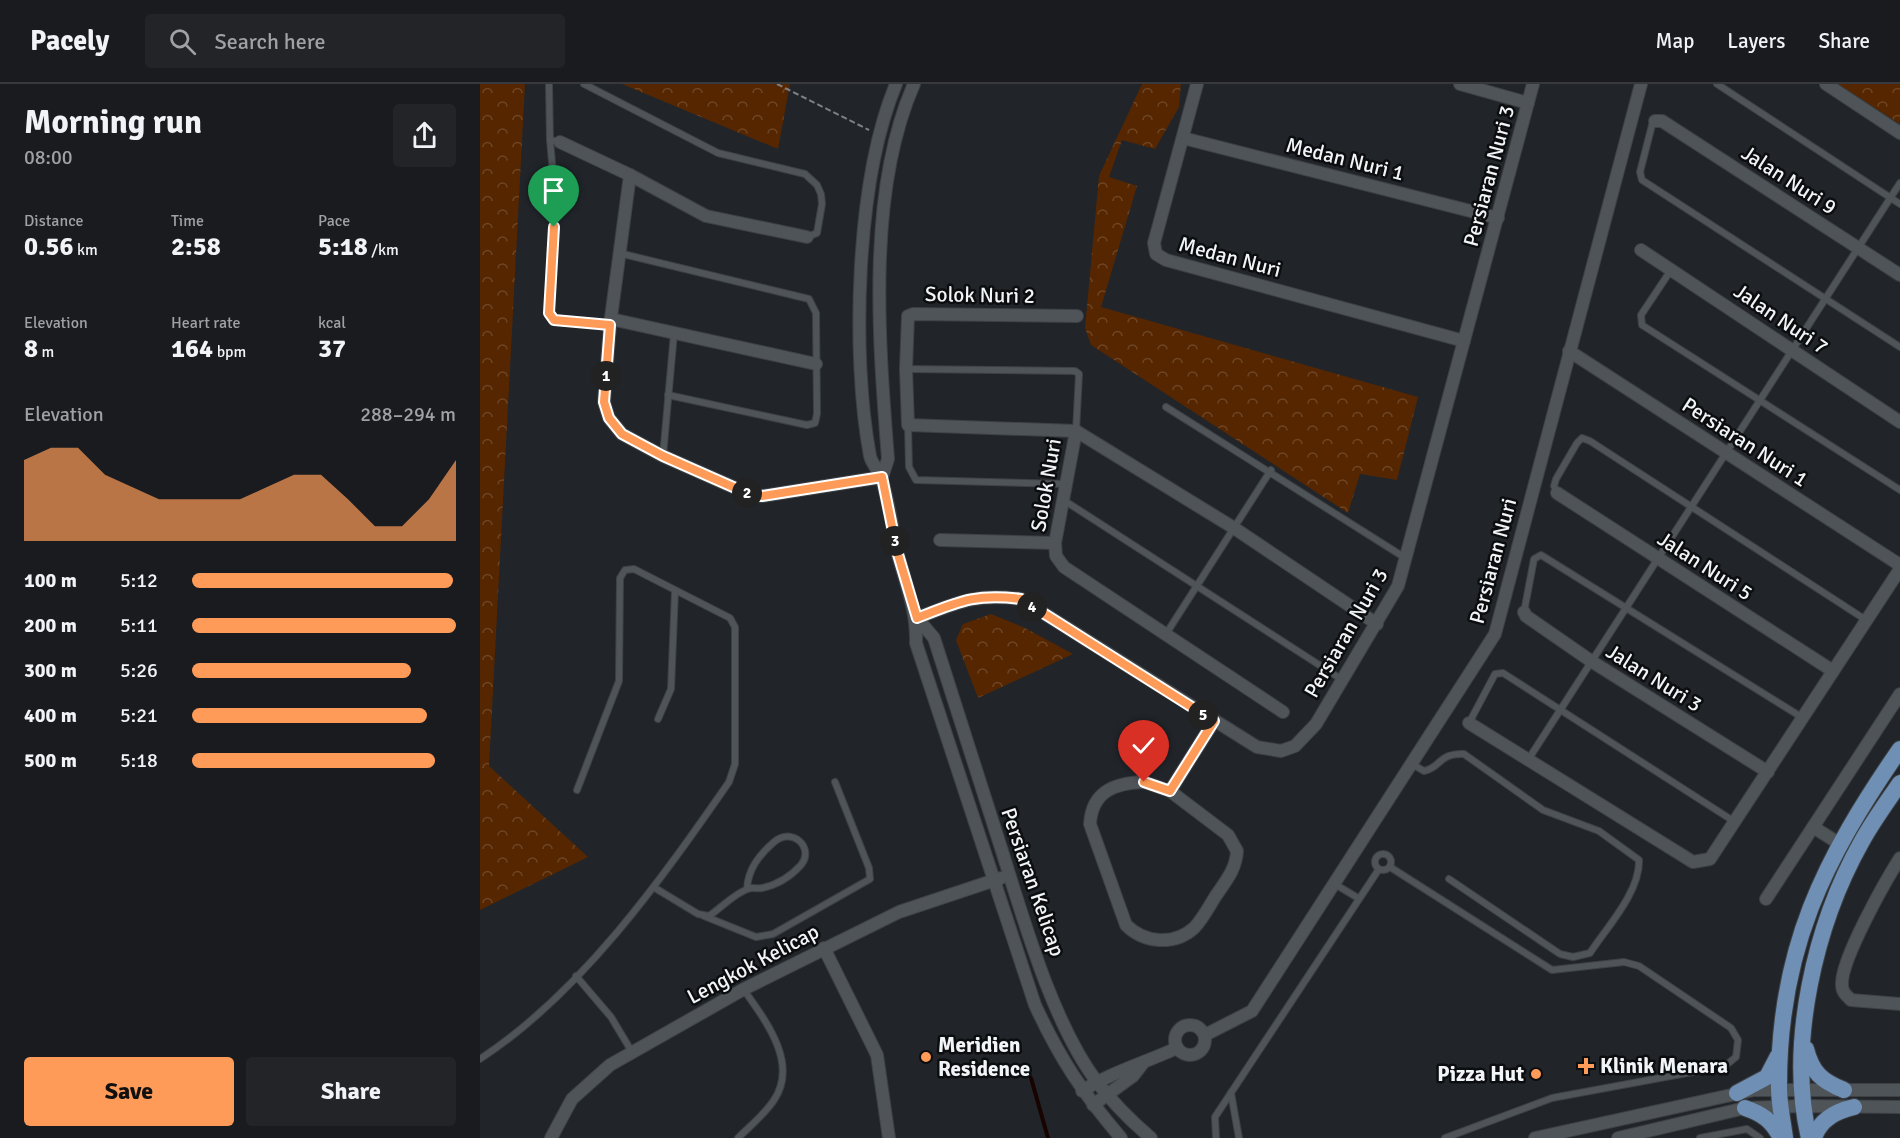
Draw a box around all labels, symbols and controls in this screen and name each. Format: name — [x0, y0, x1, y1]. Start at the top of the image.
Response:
search box — [145, 14, 565, 68]
text: Pacely — [30, 24, 109, 58]
icon: search — [166, 25, 199, 58]
text: Search here — [214, 28, 325, 55]
text: Map — [1656, 28, 1694, 54]
text: Layers — [1727, 28, 1785, 54]
text: Share — [1818, 28, 1870, 54]
text: Morning run — [24, 102, 202, 143]
street label: Persiaran Nuri 3 — [1458, 103, 1520, 249]
button: share — [393, 104, 456, 167]
street label: Medan Nuri 1 — [1283, 132, 1407, 186]
street label: Jalan Nuri 9 — [1737, 140, 1841, 220]
text: 08:00 — [24, 145, 73, 170]
pin — [528, 165, 579, 227]
icon: arrive — [537, 174, 570, 207]
text: Distance — [24, 211, 84, 231]
text: Time — [171, 211, 204, 231]
text: Pace — [318, 211, 350, 231]
text: 0.56 — [24, 231, 74, 263]
text: 2:58 — [171, 231, 221, 263]
text: 5:18 — [318, 231, 368, 263]
street label: Medan Nuri — [1176, 231, 1284, 283]
text: km — [74, 240, 98, 260]
text: /km — [368, 240, 399, 260]
street label: Jalan Nuri 7 — [1729, 278, 1833, 360]
street label: Solok Nuri 2 — [925, 281, 1035, 309]
text: Elevation — [24, 313, 88, 333]
text: Heart rate — [171, 313, 240, 333]
text: kcal — [318, 313, 346, 333]
text: 8 — [24, 333, 38, 365]
text: 164 — [171, 333, 213, 365]
text: 37 — [318, 333, 346, 365]
text: m — [38, 342, 54, 362]
text: bpm — [213, 342, 246, 362]
pin: 1 — [591, 361, 621, 391]
text: 1 — [602, 366, 610, 386]
street label: Persiaran Nuri 1 — [1677, 392, 1813, 492]
text: Elevation — [24, 402, 104, 427]
text: 288–294 m — [360, 402, 456, 427]
street label: Solok Nuri — [1025, 436, 1067, 534]
pin: 2 — [732, 478, 762, 508]
text: 2 — [743, 483, 751, 503]
street label: Persiaran Nuri — [1464, 495, 1522, 627]
pin: 3 — [880, 526, 910, 556]
street label: Jalan Nuri 5 — [1653, 526, 1757, 606]
text: 3 — [891, 531, 899, 551]
street label: Persiaran Nuri 3 — [1299, 564, 1393, 702]
text: 100 m — [24, 568, 77, 593]
text: 5:12 — [120, 568, 158, 593]
pin: 4 — [1017, 592, 1047, 622]
text: 4 — [1028, 597, 1036, 617]
text: 200 m — [24, 613, 77, 638]
text: 5:11 — [120, 613, 158, 638]
street label: Jalan Nuri 3 — [1601, 638, 1707, 718]
text: 300 m — [24, 658, 77, 683]
text: 5:26 — [120, 658, 158, 683]
pin: 5 — [1188, 700, 1218, 730]
text: 400 m — [24, 703, 77, 728]
text: 5:21 — [120, 703, 158, 728]
text: 5 — [1199, 705, 1207, 725]
pin — [1118, 720, 1169, 782]
icon: check — [1127, 729, 1160, 762]
text: 500 m — [24, 748, 77, 773]
text: 5:18 — [120, 748, 158, 773]
street label: Persiaran Kelicap — [995, 804, 1071, 960]
street label: Lengkok Kelicap — [683, 918, 823, 1010]
place label: Meridien Residence — [938, 1032, 1030, 1082]
marker: Meridien Residence — [919, 1050, 933, 1064]
place label: Klinik Menara — [1600, 1053, 1728, 1079]
button: Save — [24, 1057, 234, 1126]
button: Share — [246, 1057, 456, 1126]
marker: Klinik Menara — [1577, 1057, 1595, 1075]
place label: Pizza Hut — [1437, 1061, 1524, 1087]
marker: Pizza Hut — [1529, 1067, 1543, 1081]

